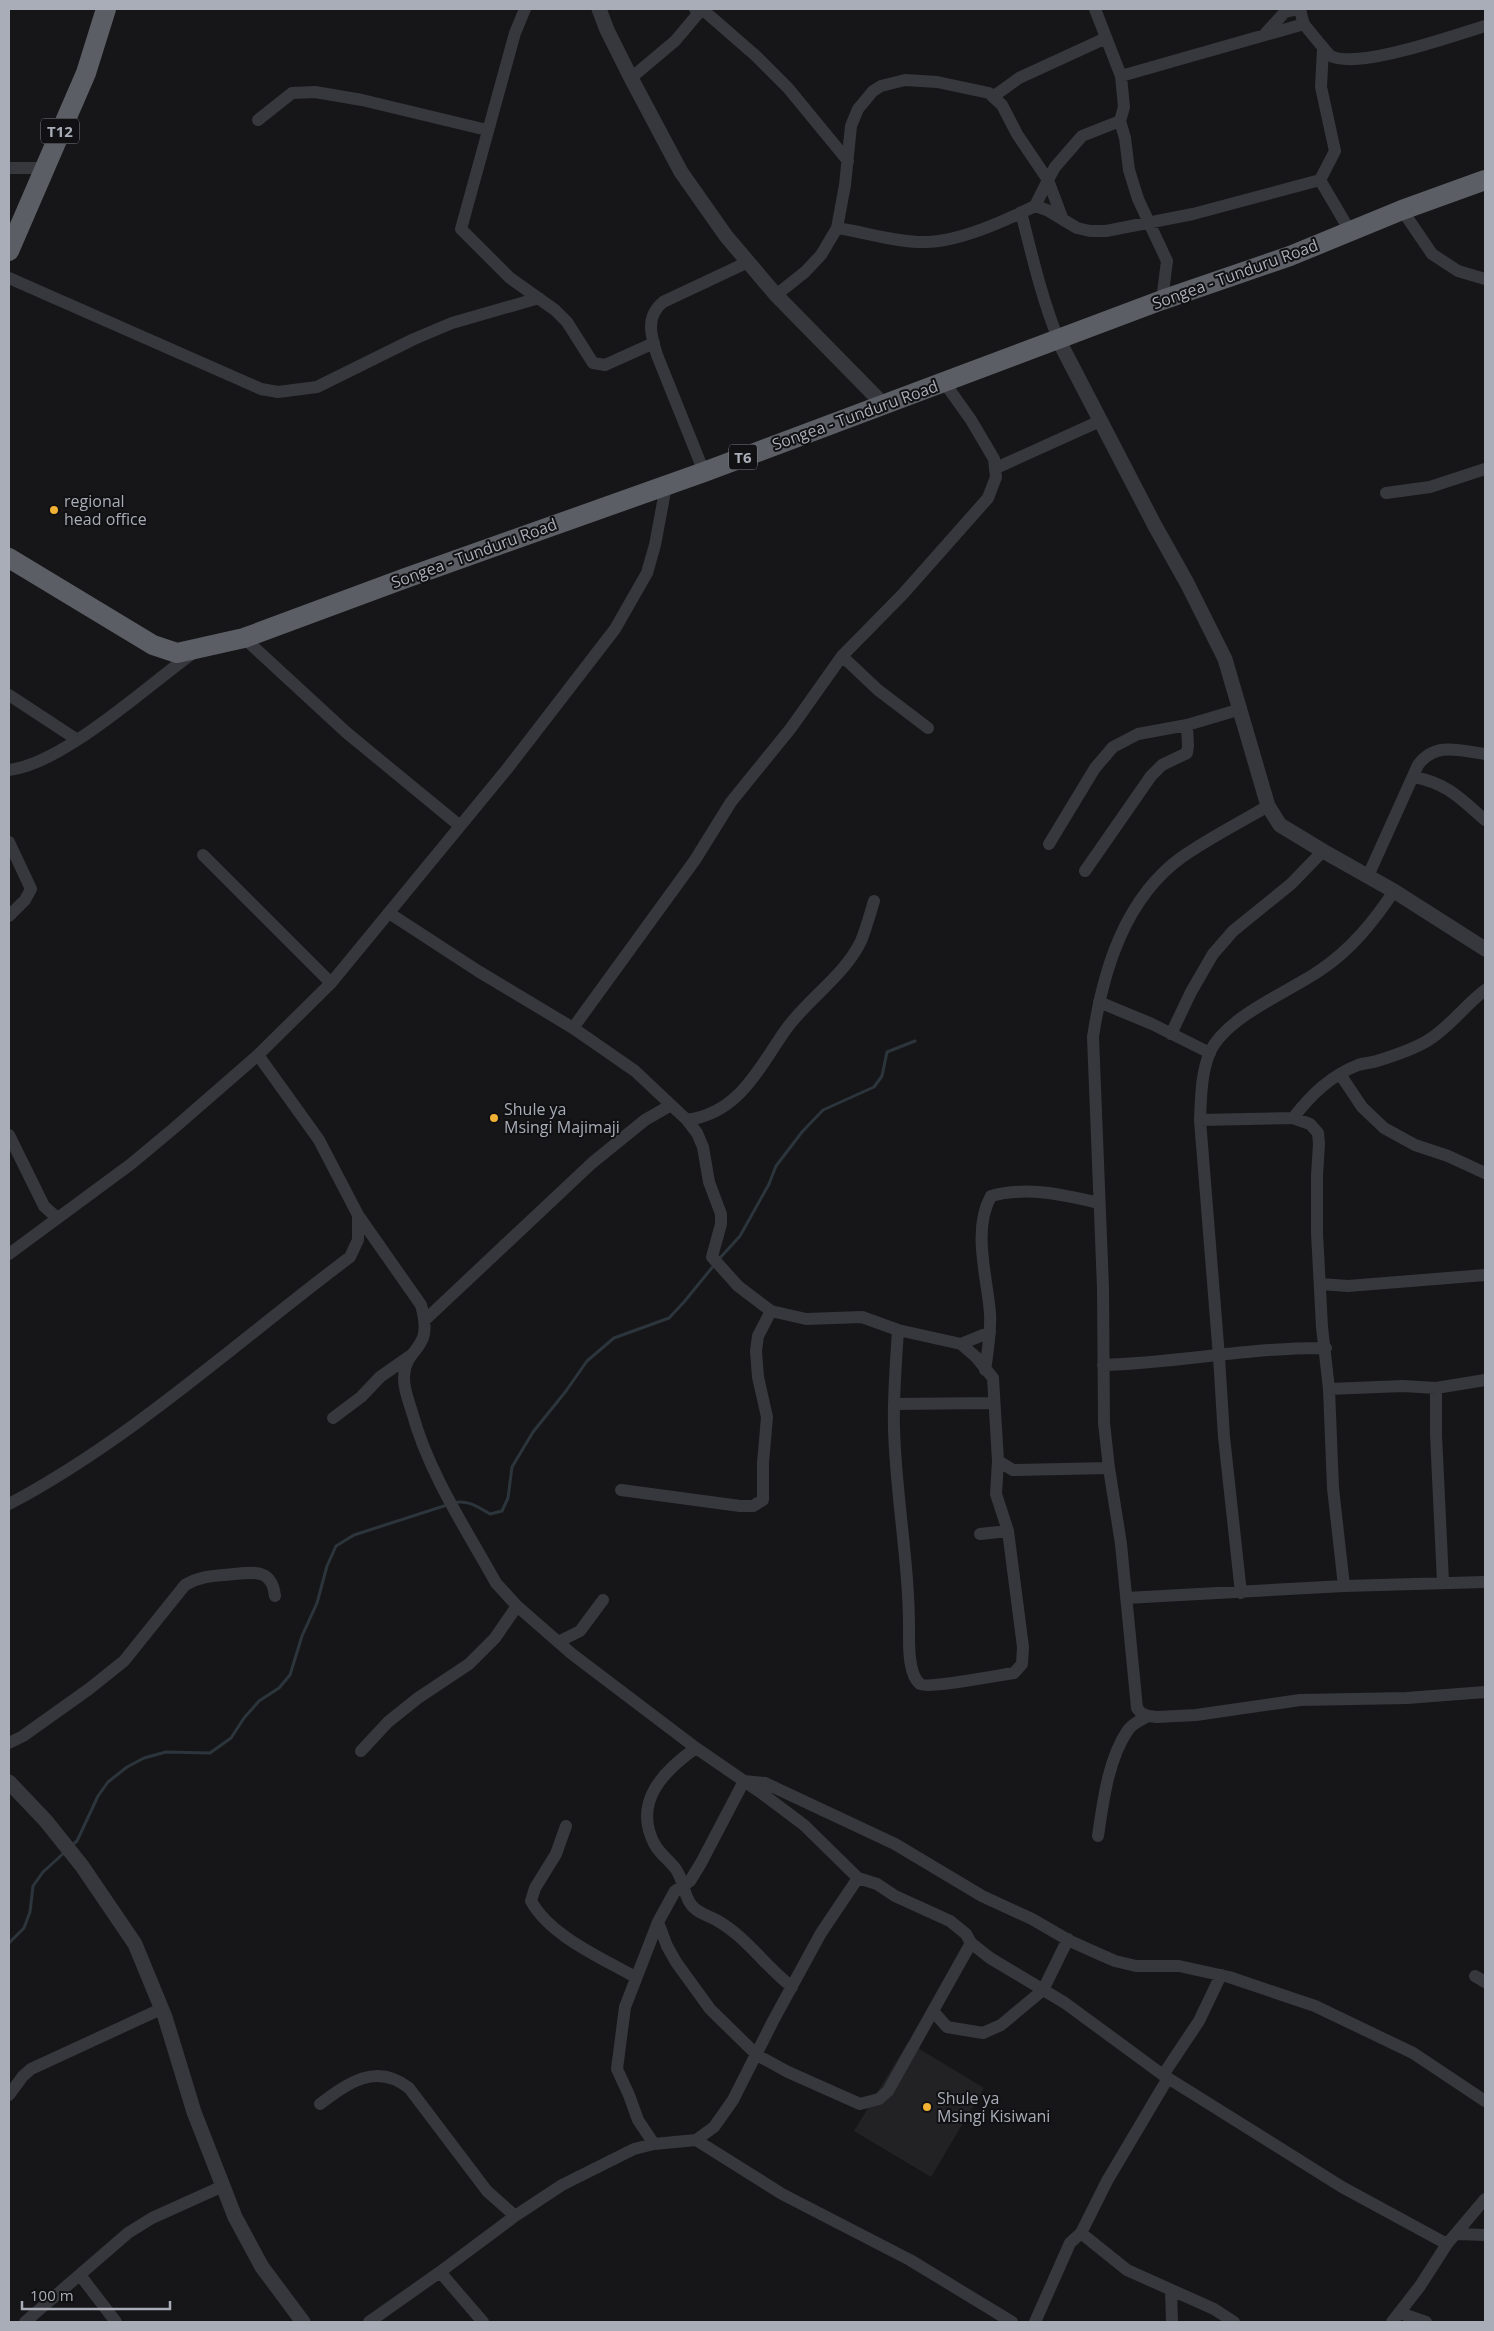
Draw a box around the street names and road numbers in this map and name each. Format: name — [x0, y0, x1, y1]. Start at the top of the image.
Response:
road number: T12 — [41, 118, 79, 144]
street label: Songea - Tunduru Road — [1149, 234, 1321, 314]
street label: Songea - Tunduru Road — [769, 375, 941, 455]
road number: T6 — [729, 444, 757, 470]
street label: Songea - Tunduru Road — [388, 513, 560, 593]

